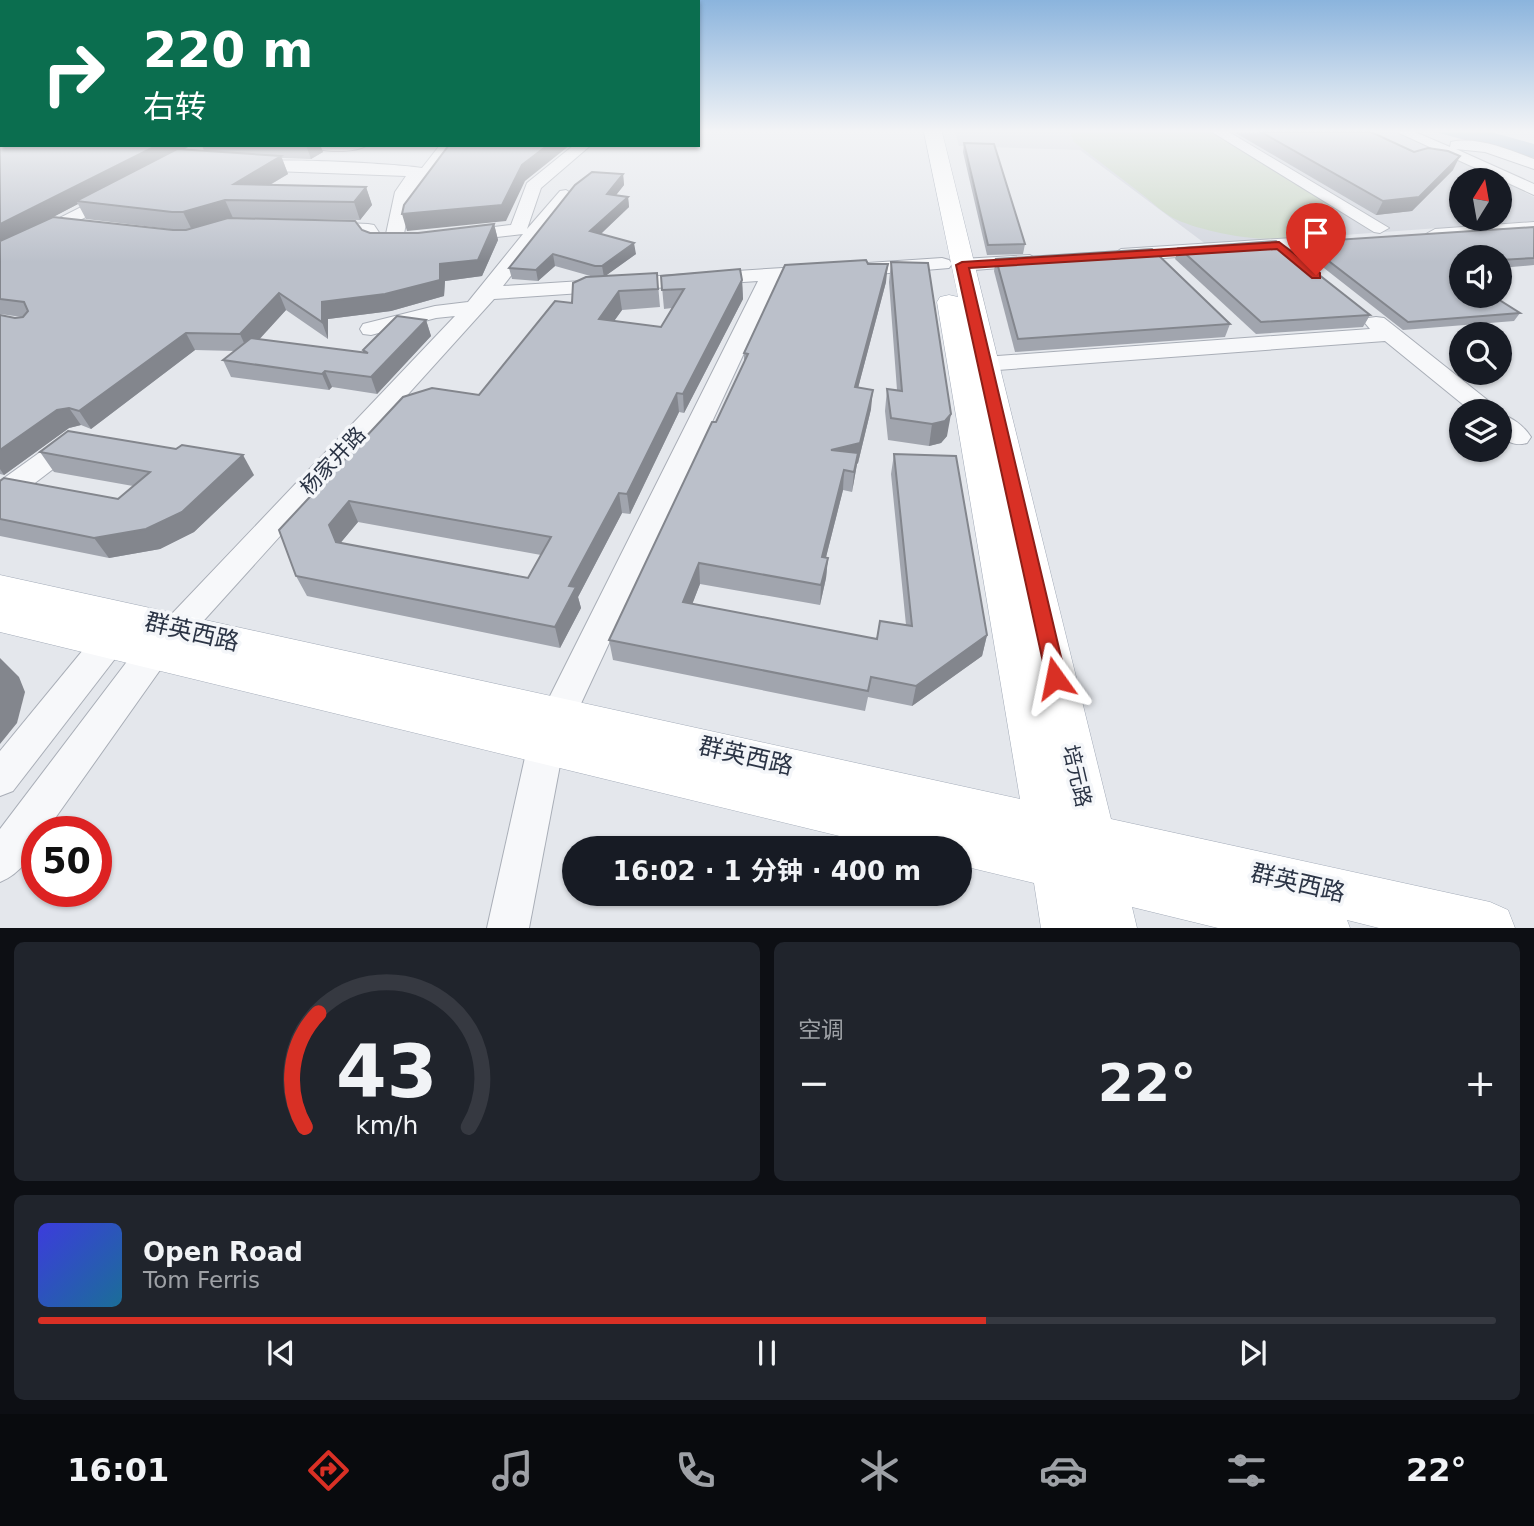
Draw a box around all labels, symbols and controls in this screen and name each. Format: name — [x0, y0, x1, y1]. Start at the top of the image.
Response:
text: 220 m — [143, 22, 313, 79]
icon: right — [28, 28, 119, 119]
text: 右转 — [143, 88, 207, 126]
north arrow — [1449, 168, 1512, 231]
map controls — [1449, 168, 1512, 462]
pin — [1286, 203, 1346, 275]
icon: arrive — [1297, 214, 1335, 252]
button: sound — [1449, 245, 1512, 308]
button: search — [1449, 322, 1512, 385]
button: layers — [1449, 399, 1512, 462]
street label: 杨家井路 — [296, 422, 370, 500]
street label: 群英西路 — [142, 608, 242, 656]
position arrow — [1018, 641, 1092, 715]
street label: 群英西路 — [696, 732, 796, 780]
street label: 培元路 — [1058, 743, 1096, 809]
speed limit sign: 50 — [21, 816, 112, 907]
text: 16:02 · 1 分钟 · 400 m — [613, 856, 921, 886]
street label: 群英西路 — [1248, 859, 1348, 907]
text: 空调 — [798, 1017, 844, 1043]
text: 43 — [336, 1030, 438, 1115]
text: 22° — [1098, 1053, 1196, 1113]
text: − — [798, 1061, 830, 1105]
text: + — [1464, 1061, 1496, 1105]
text: km/h — [355, 1111, 419, 1140]
text: Open Road — [143, 1237, 303, 1267]
text: Tom Ferris — [143, 1267, 260, 1293]
icon: previous — [262, 1334, 300, 1372]
icon: pause — [748, 1334, 786, 1372]
icon: next — [1234, 1334, 1272, 1372]
icon: directions — [304, 1446, 353, 1495]
icon: music — [488, 1446, 537, 1495]
icon: phone — [671, 1446, 720, 1495]
icon: climate — [855, 1446, 904, 1495]
icon: car — [1039, 1446, 1088, 1495]
icon: filters — [1222, 1446, 1271, 1495]
text: 16:01 — [67, 1451, 169, 1489]
text: 22° — [1406, 1451, 1467, 1489]

